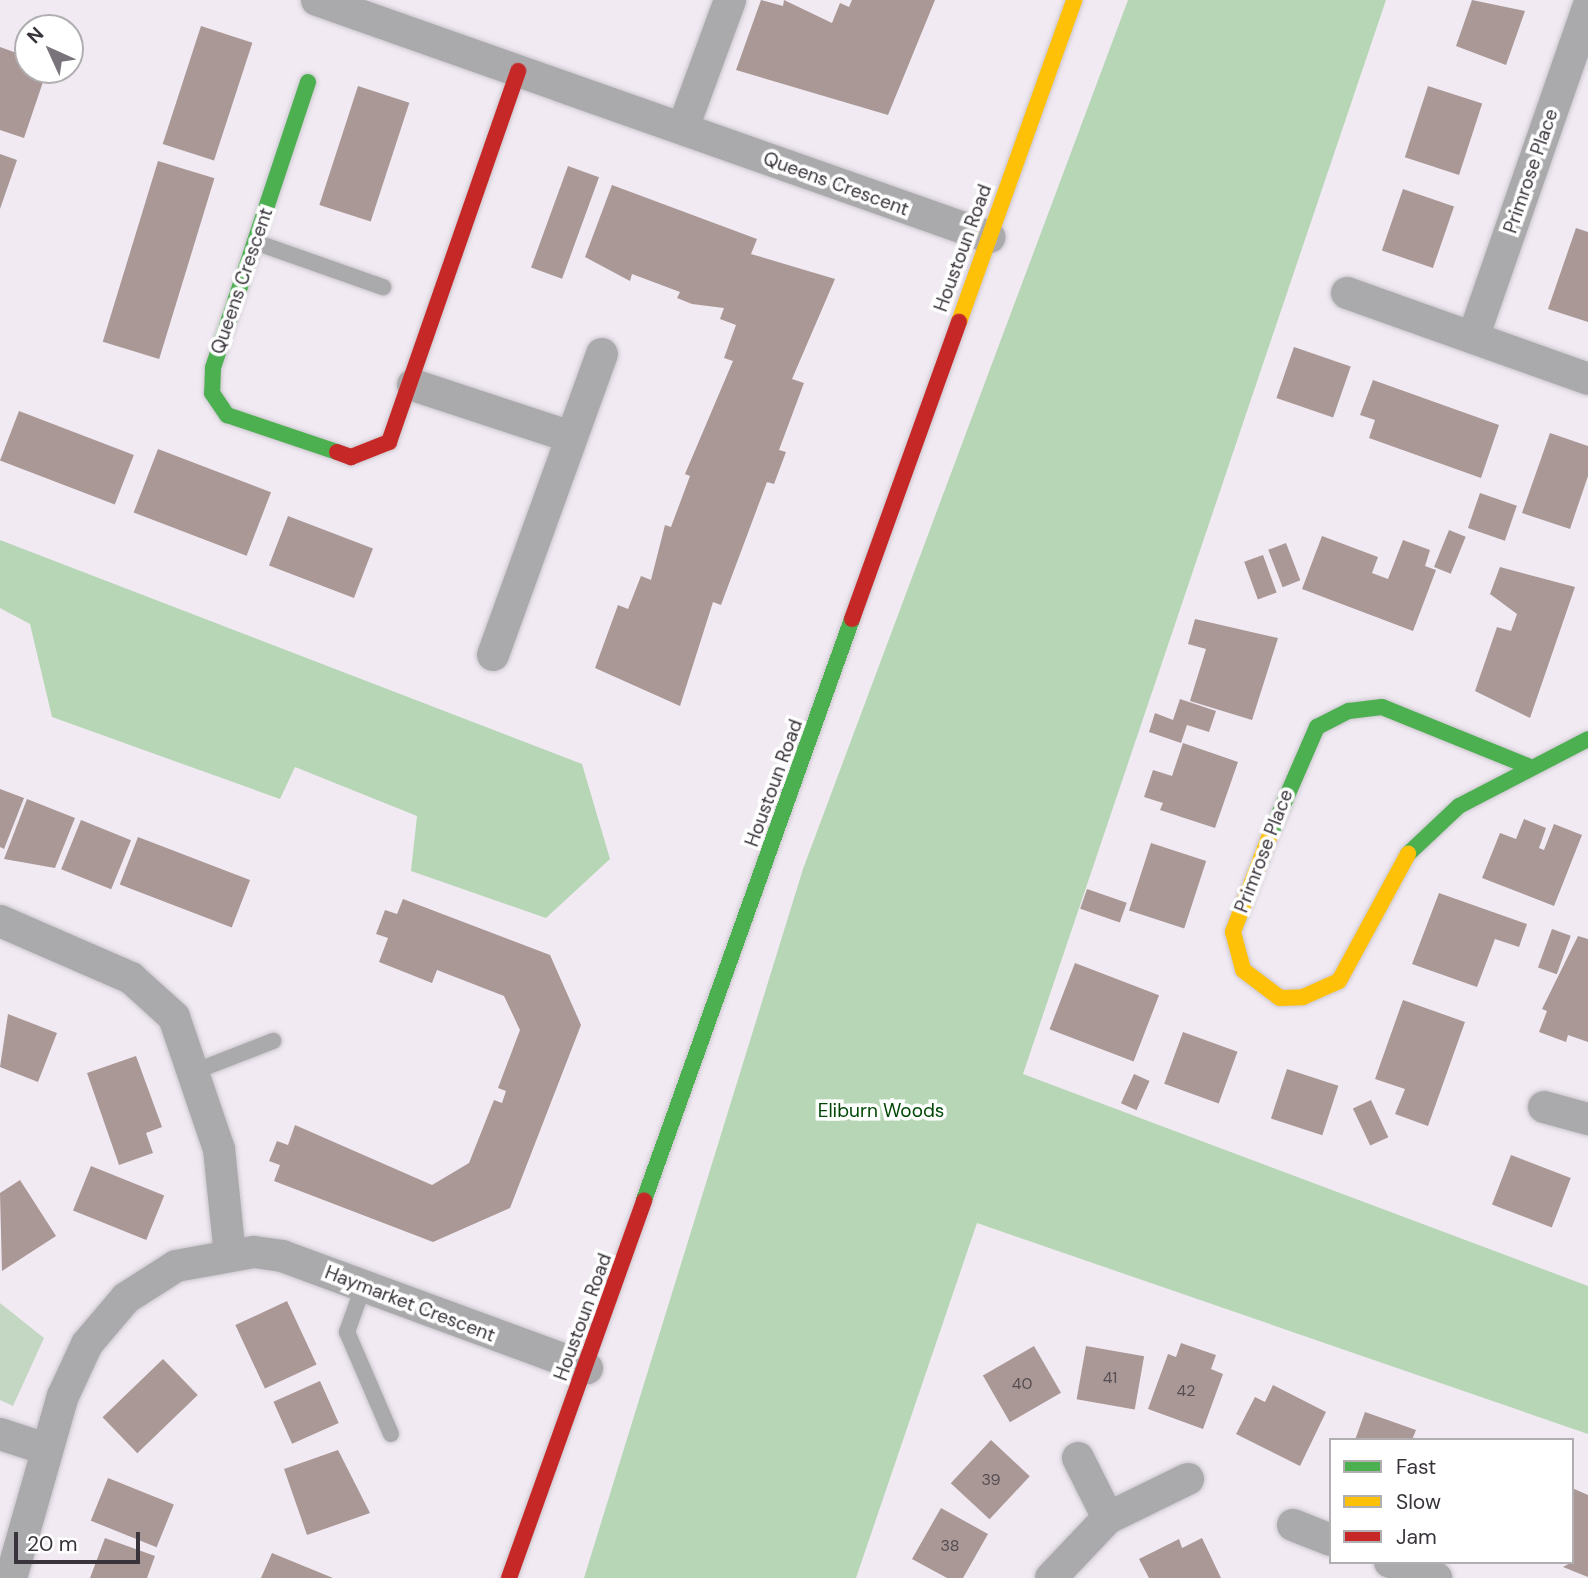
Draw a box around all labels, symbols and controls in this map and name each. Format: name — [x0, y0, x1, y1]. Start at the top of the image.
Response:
north arrow — [14, 14, 84, 84]
text: N — [21, 21, 49, 49]
street label: Primrose Place — [1499, 106, 1563, 236]
street label: Queens Crescent — [760, 147, 912, 221]
street label: Houstoun Road — [929, 181, 997, 315]
street label: Queens Crescent — [206, 205, 278, 357]
street label: Houstoun Road — [740, 716, 808, 850]
street label: Primrose Place — [1230, 786, 1298, 916]
park label: Eliburn Woods — [818, 1100, 944, 1122]
street label: Houstoun Road — [549, 1250, 617, 1384]
street label: Haymarket Crescent — [322, 1261, 498, 1347]
house number: 41 — [1103, 1368, 1117, 1388]
house number: 40 — [1012, 1374, 1032, 1394]
house number: 42 — [1177, 1381, 1195, 1401]
legend — [1329, 1438, 1574, 1564]
text: Fast — [1396, 1453, 1436, 1481]
house number: 39 — [981, 1470, 1001, 1490]
text: Slow — [1396, 1488, 1441, 1516]
scale bar — [18, 1518, 144, 1562]
text: Jam — [1396, 1523, 1437, 1551]
text: 20 m — [27, 1530, 78, 1558]
house number: 38 — [940, 1536, 960, 1556]

